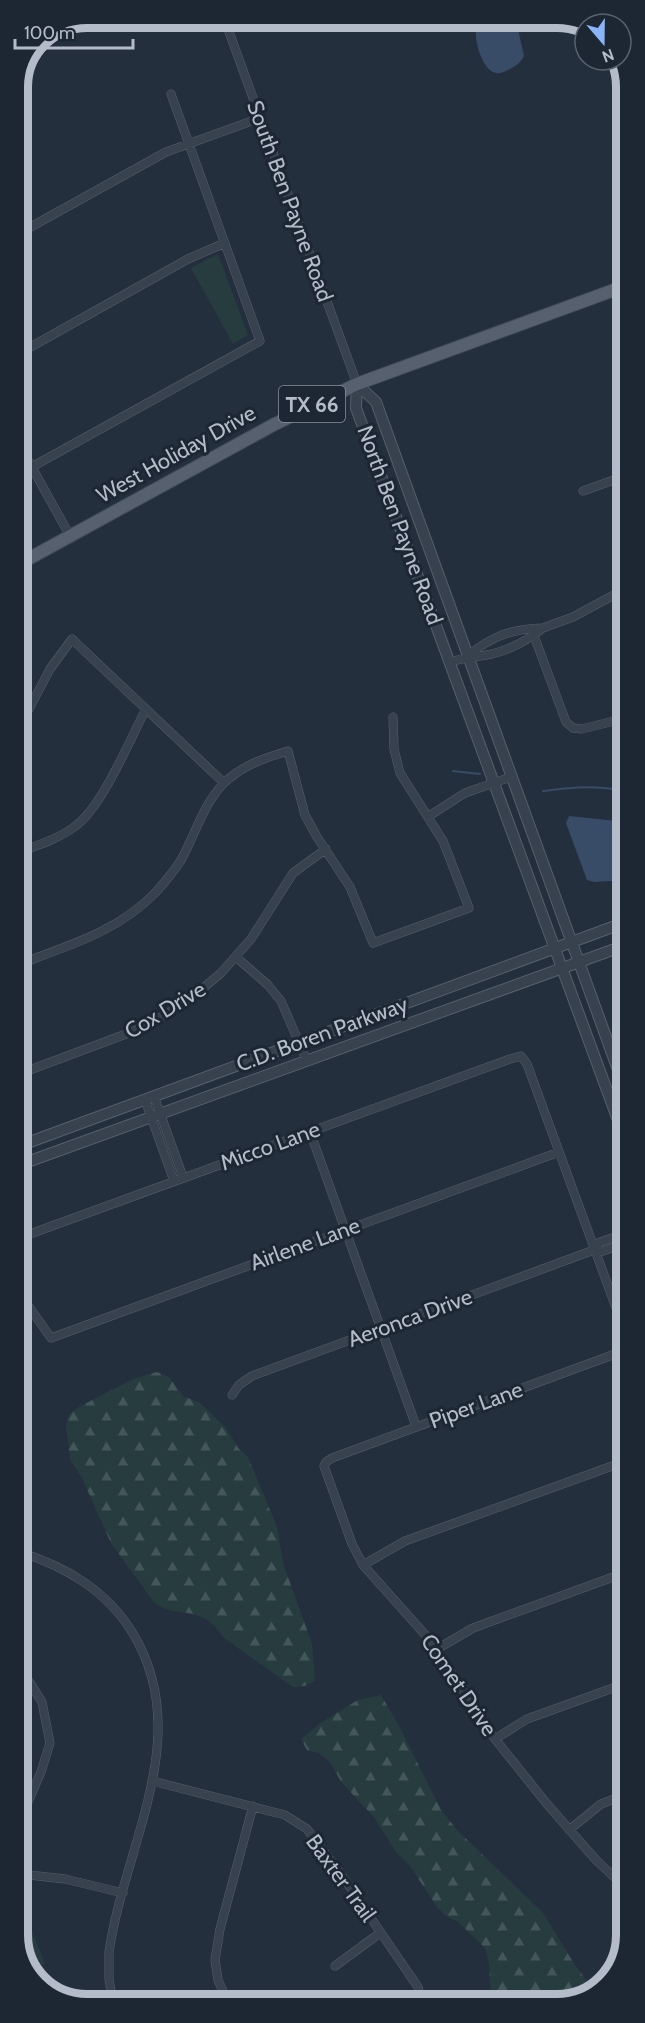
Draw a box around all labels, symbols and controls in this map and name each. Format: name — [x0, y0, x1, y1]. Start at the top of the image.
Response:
scale bar — [15, 12, 134, 50]
north arrow — [573, 12, 633, 72]
text: 100 m — [24, 22, 75, 44]
text: N — [599, 45, 617, 66]
street label: South Ben Payne Road — [241, 97, 339, 305]
road number: TX 66 — [279, 386, 345, 422]
street label: West Holiday Drive — [92, 399, 260, 509]
street label: North Ben Payne Road — [351, 422, 449, 628]
street label: Cox Drive — [120, 975, 210, 1045]
street label: C.D. Boren Parkway — [233, 990, 411, 1078]
street label: Micco Lane — [216, 1115, 324, 1177]
street label: Airlene Lane — [246, 1212, 364, 1276]
street label: Aeronca Drive — [344, 1283, 476, 1353]
street label: Piper Lane — [425, 1376, 527, 1434]
street label: Comet Drive — [415, 1629, 503, 1741]
street label: Baxter Trail — [300, 1829, 382, 1928]

